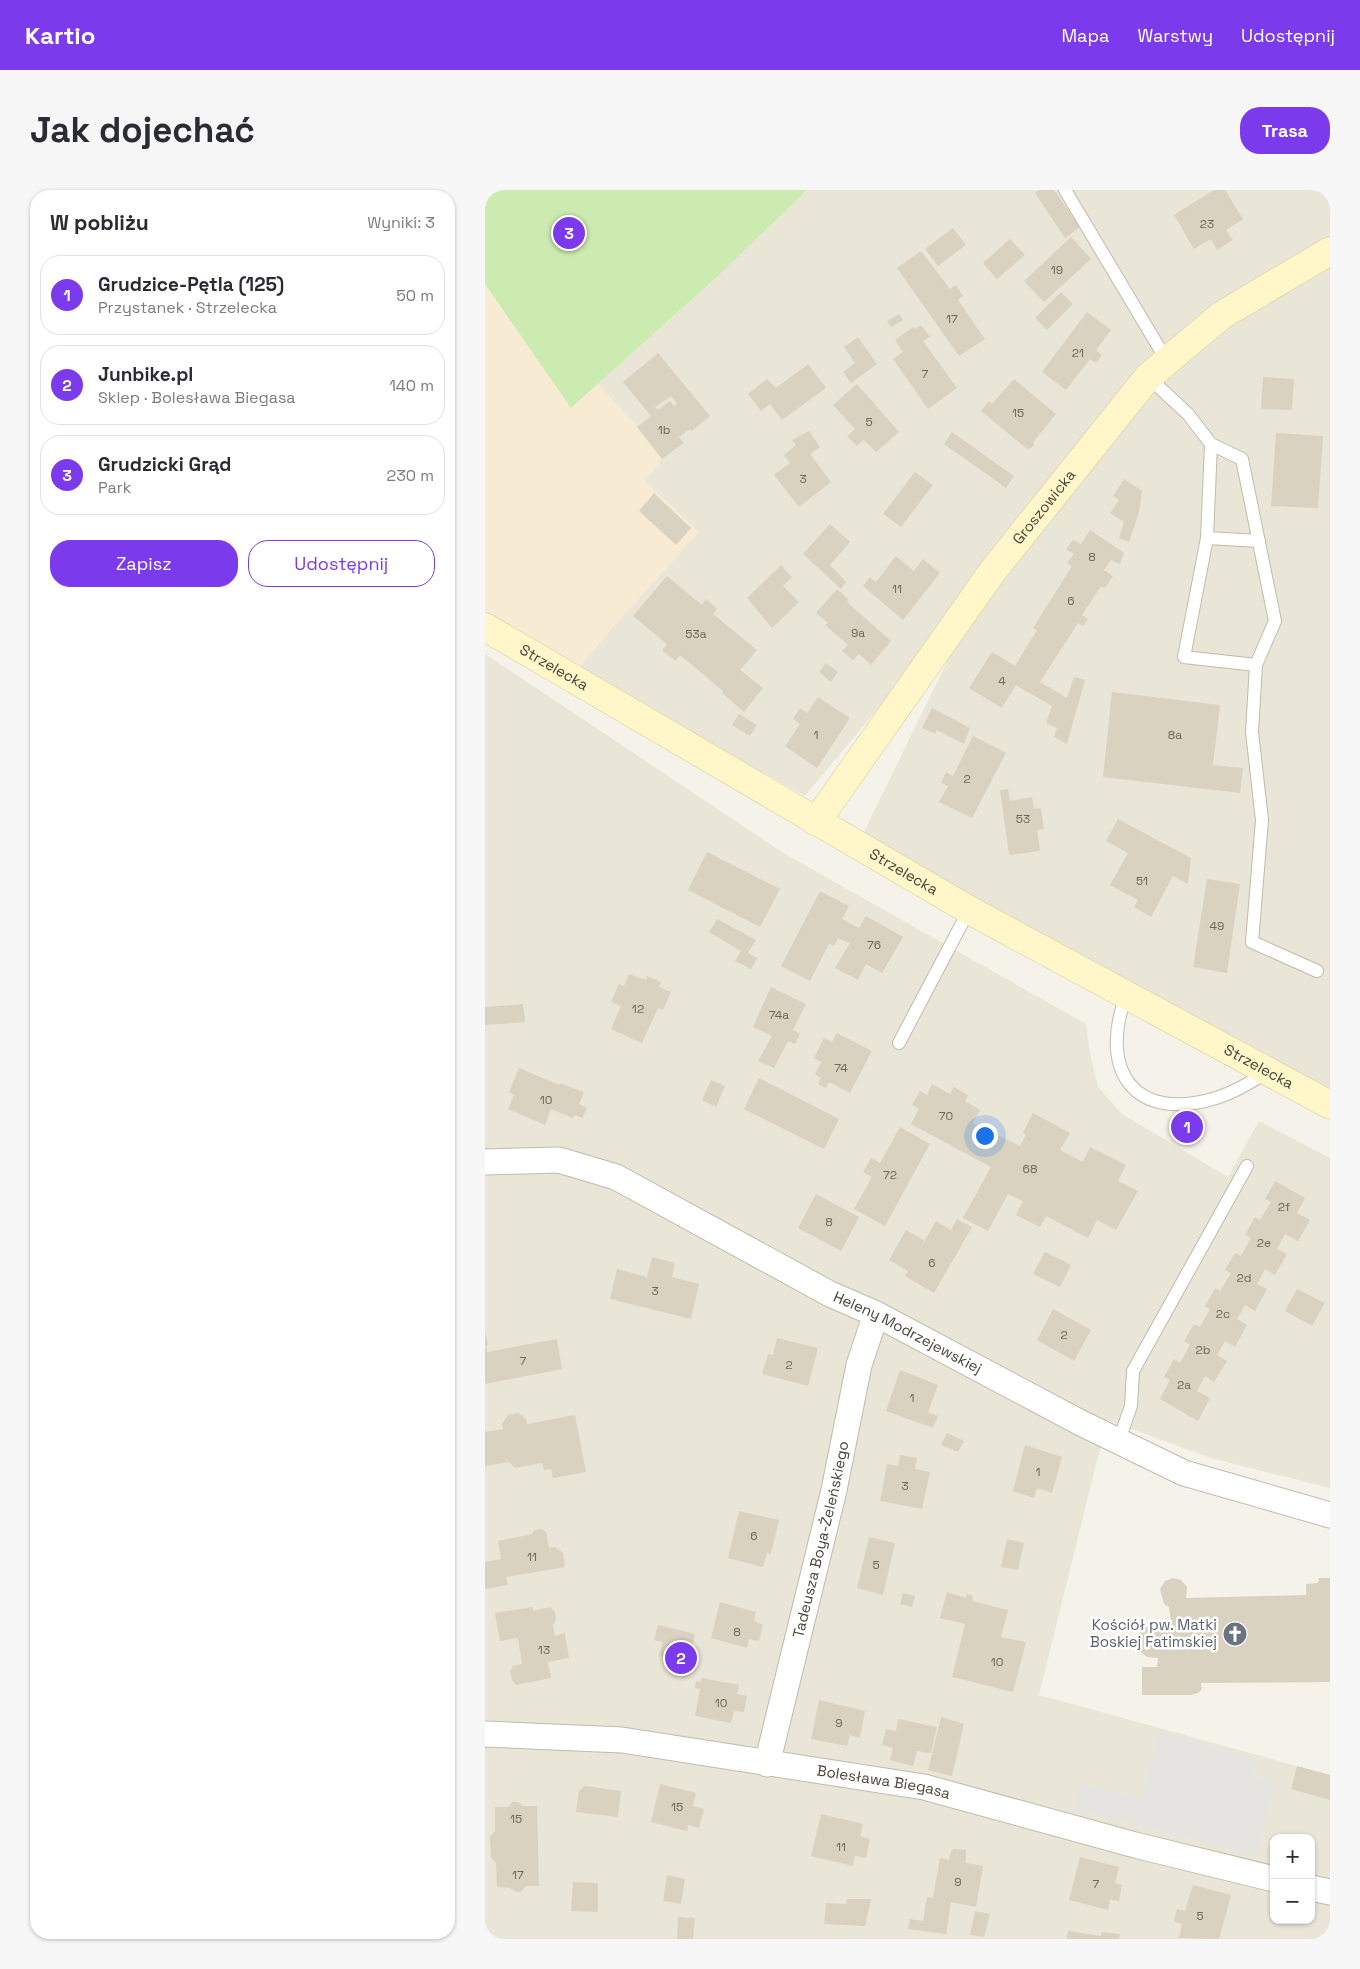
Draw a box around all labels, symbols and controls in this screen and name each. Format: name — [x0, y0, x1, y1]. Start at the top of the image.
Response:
text: Kartio — [25, 20, 95, 51]
text: Mapa — [1062, 24, 1109, 47]
text: Warstwy — [1137, 24, 1213, 47]
text: Udostępnij — [1241, 24, 1335, 47]
button: Trasa — [1240, 107, 1330, 154]
text: Jak dojechać — [30, 108, 255, 152]
text: W pobliżu — [50, 209, 149, 236]
text: Wyniki: 3 — [367, 212, 435, 233]
pin: 3 — [553, 214, 585, 252]
house number: 23 — [1200, 216, 1214, 232]
house number: 19 — [1051, 262, 1063, 278]
text: Grudzice-Pętla (125) — [98, 272, 284, 297]
text: 1 — [63, 285, 71, 306]
text: 50 m — [396, 285, 434, 306]
text: Przystanek · Strzelecka — [98, 297, 277, 318]
house number: 17 — [946, 311, 958, 327]
house number: 21 — [1072, 345, 1084, 361]
text: Junbike.pl — [98, 362, 193, 387]
house number: 7 — [922, 366, 929, 382]
text: 2 — [62, 375, 72, 396]
text: 140 m — [389, 375, 434, 396]
text: Sklep · Bolesława Biegasa — [98, 387, 296, 408]
house number: 15 — [1012, 405, 1024, 421]
house number: 5 — [865, 414, 873, 430]
house number: 1b — [658, 422, 671, 438]
text: Grudzicki Grąd — [98, 452, 231, 477]
text: 3 — [62, 465, 72, 486]
text: 230 m — [387, 465, 434, 486]
street label: Groszowicka — [1008, 465, 1079, 548]
house number: 3 — [799, 471, 807, 487]
text: Park — [98, 477, 131, 498]
button: Zapisz — [50, 540, 238, 587]
button: Udostępnij — [248, 540, 435, 587]
house number: 8 — [1088, 549, 1096, 565]
house number: 11 — [892, 581, 902, 597]
house number: 6 — [1067, 593, 1075, 609]
house number: 9a — [851, 625, 865, 641]
house number: 53a — [685, 626, 707, 642]
street label: Strzelecka — [517, 639, 592, 695]
house number: 4 — [998, 673, 1006, 689]
house number: 1 — [813, 727, 819, 743]
house number: 8a — [1168, 727, 1182, 743]
house number: 2 — [963, 771, 971, 787]
house number: 53 — [1016, 811, 1030, 827]
street label: Strzelecka — [866, 844, 942, 899]
house number: 51 — [1136, 873, 1148, 889]
house number: 49 — [1210, 918, 1224, 934]
house number: 76 — [867, 937, 881, 953]
house number: 12 — [632, 1001, 644, 1017]
house number: 74a — [769, 1007, 789, 1023]
street label: Strzelecka — [1221, 1040, 1297, 1093]
house number: 74 — [834, 1060, 848, 1076]
house number: 10 — [540, 1092, 552, 1108]
house number: 70 — [939, 1108, 953, 1124]
pin: 1 — [1171, 1108, 1203, 1146]
your location — [972, 1123, 998, 1149]
house number: 68 — [1023, 1161, 1037, 1177]
house number: 72 — [883, 1167, 897, 1183]
house number: 2f — [1278, 1199, 1290, 1215]
house number: 8 — [825, 1214, 833, 1230]
house number: 2e — [1257, 1235, 1271, 1251]
house number: 6 — [928, 1255, 936, 1271]
house number: 2d — [1237, 1270, 1251, 1286]
house number: 3 — [651, 1283, 659, 1299]
street label: Heleny Modrzejewskiej — [831, 1287, 985, 1378]
house number: 2c — [1216, 1306, 1230, 1322]
house number: 2 — [1060, 1327, 1068, 1343]
house number: 2b — [1196, 1342, 1211, 1358]
house number: 7 — [520, 1353, 527, 1369]
house number: 2 — [785, 1357, 793, 1373]
house number: 2a — [1177, 1377, 1191, 1393]
house number: 1 — [909, 1390, 915, 1406]
street label: Tadeusza Boya-Żeleńskiego — [788, 1439, 853, 1640]
house number: 1 — [1035, 1464, 1041, 1480]
house number: 3 — [901, 1478, 909, 1494]
house number: 6 — [750, 1528, 758, 1544]
house number: 11 — [527, 1549, 537, 1565]
house number: 5 — [872, 1557, 880, 1573]
place label: Kościół pw. Matki Boskiej Fatimskiej — [1090, 1615, 1217, 1651]
church icon: Kościół pw. Matki Boskiej Fatimskiej — [1222, 1621, 1248, 1647]
house number: 8 — [733, 1624, 741, 1640]
pin: 2 — [665, 1639, 697, 1677]
house number: 13 — [538, 1642, 550, 1658]
house number: 10 — [991, 1654, 1003, 1670]
house number: 10 — [715, 1695, 727, 1711]
house number: 9 — [835, 1715, 843, 1731]
street label: Bolesława Biegasa — [815, 1760, 953, 1803]
house number: 15 — [671, 1799, 683, 1815]
house number: 15 — [510, 1811, 522, 1827]
map controls — [1270, 1834, 1315, 1924]
button: + — [1270, 1834, 1315, 1879]
house number: 11 — [836, 1839, 846, 1855]
house number: 17 — [512, 1867, 524, 1883]
house number: 9 — [954, 1874, 962, 1890]
house number: 7 — [1093, 1876, 1100, 1892]
button: − — [1270, 1879, 1315, 1924]
house number: 5 — [1196, 1908, 1204, 1924]

